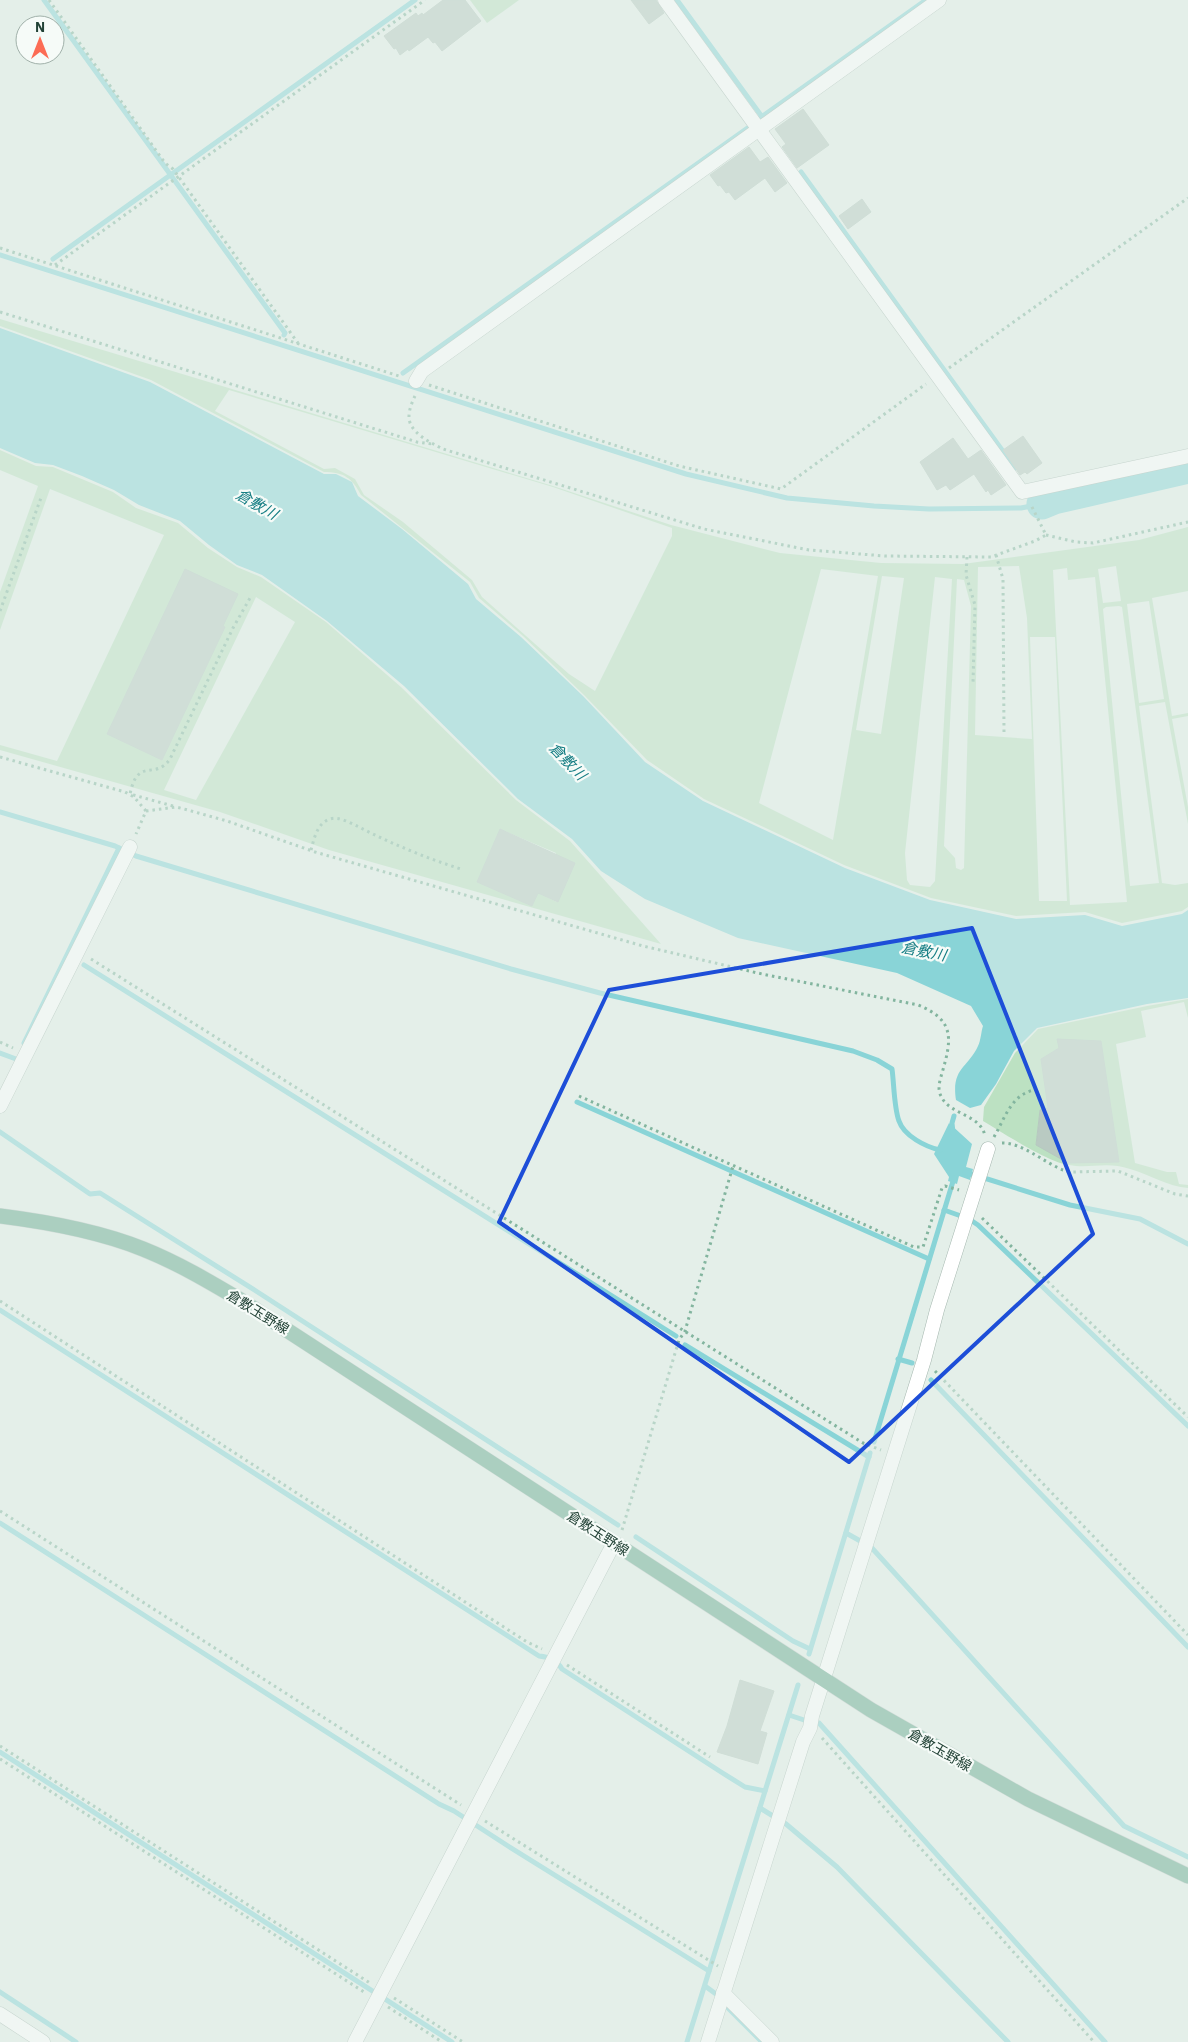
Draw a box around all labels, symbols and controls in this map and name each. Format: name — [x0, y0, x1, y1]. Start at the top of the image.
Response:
north arrow — [15, 15, 65, 65]
text: N — [35, 18, 45, 36]
water label: 倉敷川 — [233, 485, 283, 524]
water label: 倉敷川 — [546, 738, 592, 785]
water label: 倉敷川 — [900, 937, 950, 965]
street label: 倉敷玉野線 — [224, 1286, 292, 1338]
street label: 倉敷玉野線 — [564, 1506, 632, 1560]
street label: 倉敷玉野線 — [905, 1725, 975, 1775]

